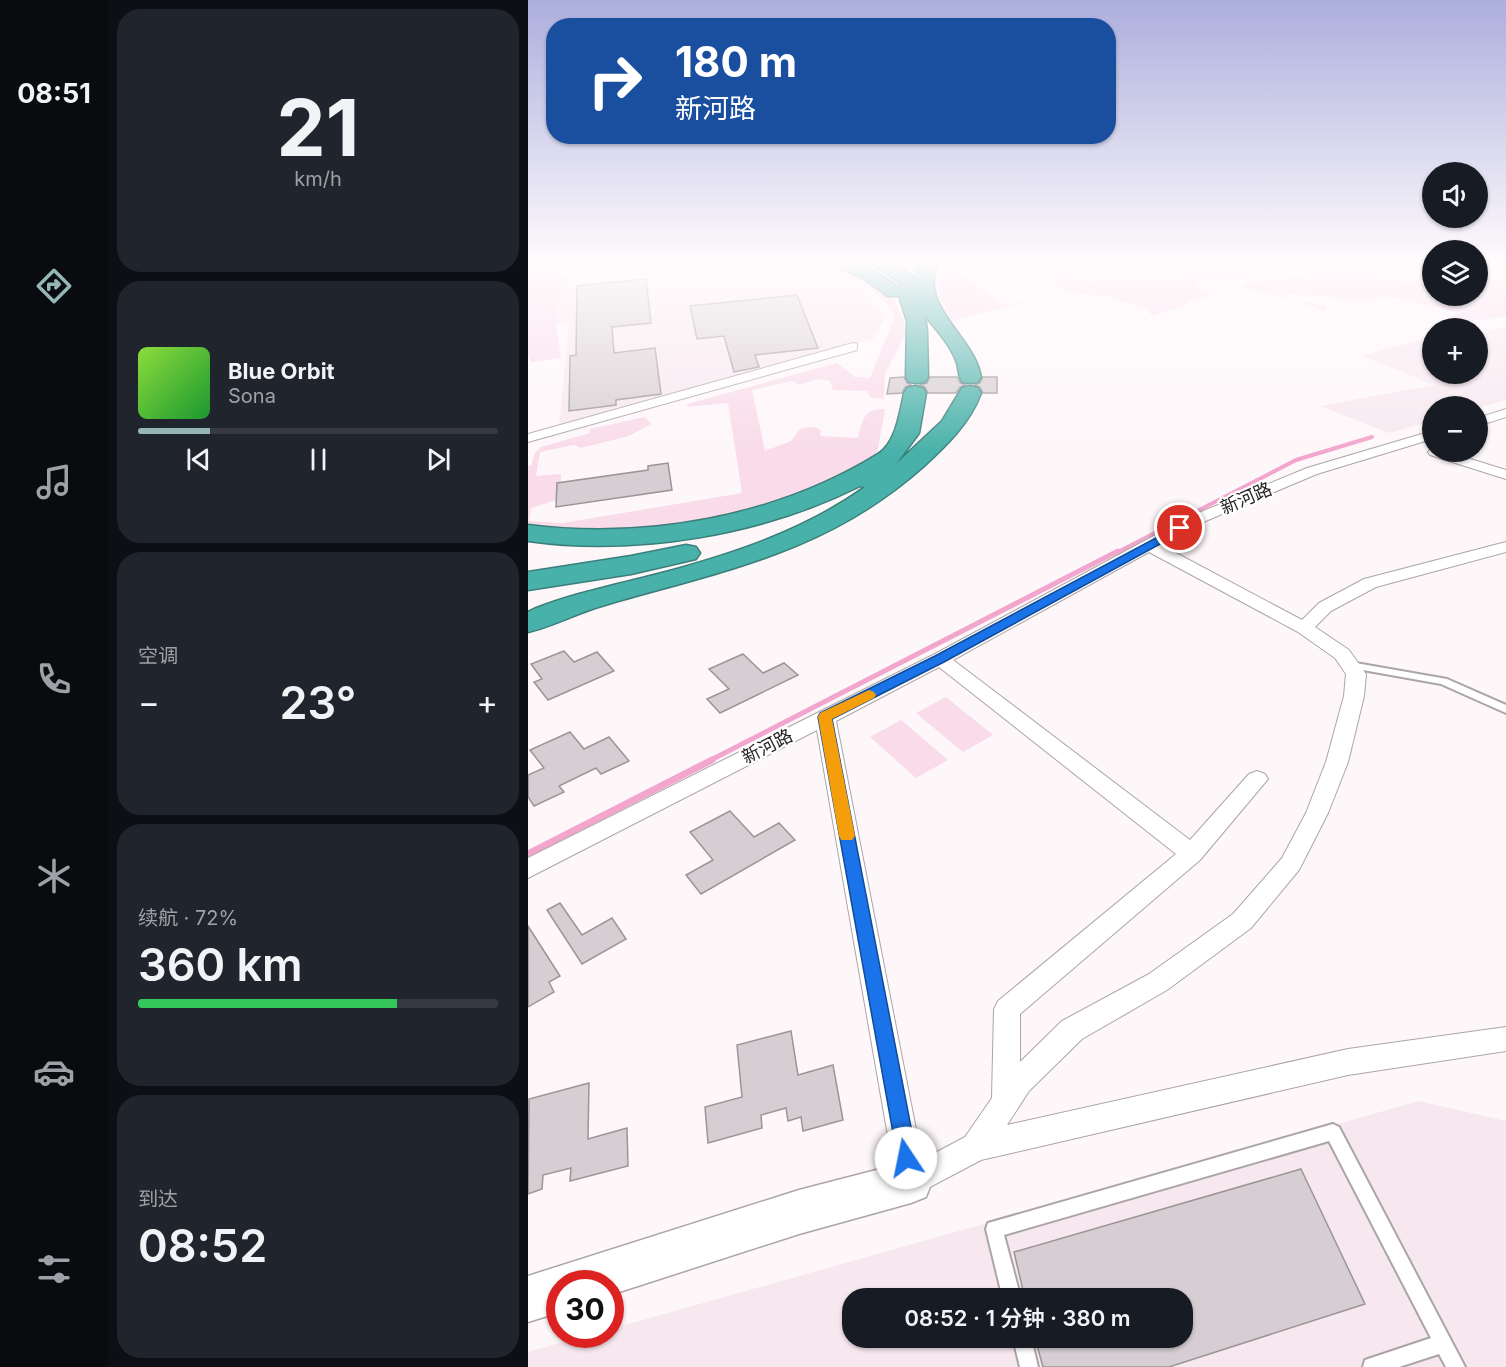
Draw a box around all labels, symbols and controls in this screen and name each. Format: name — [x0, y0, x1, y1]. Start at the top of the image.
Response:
text: 180 m — [675, 36, 797, 87]
icon: right — [576, 42, 654, 120]
text: 08:51 — [17, 77, 91, 110]
text: 21 — [277, 80, 359, 175]
text: 新河路 — [675, 92, 756, 125]
map controls — [1422, 162, 1488, 462]
button: sound — [1422, 162, 1488, 228]
text: km/h — [294, 167, 342, 191]
button: layers — [1422, 240, 1488, 306]
icon: directions — [33, 265, 75, 307]
button: + — [1422, 318, 1488, 384]
text: Blue Orbit — [228, 358, 335, 384]
text: Sona — [228, 384, 276, 408]
button: − — [1422, 396, 1488, 462]
icon: previous — [182, 443, 215, 476]
icon: pause — [302, 443, 335, 476]
icon: next — [422, 443, 455, 476]
icon: music — [33, 461, 75, 503]
street label: 新河路 — [1217, 478, 1275, 518]
pin — [1154, 502, 1205, 553]
icon: arrive — [1163, 511, 1196, 544]
text: 空调 — [138, 644, 178, 668]
icon: phone — [33, 658, 75, 700]
text: 23° — [280, 675, 356, 730]
text: − — [138, 682, 160, 722]
text: + — [476, 682, 498, 722]
street label: 新河路 — [738, 724, 796, 768]
icon: climate — [33, 855, 75, 897]
text: 续航 · 72% — [138, 906, 238, 930]
text: 360 km — [138, 937, 303, 992]
icon: car — [33, 1051, 75, 1093]
position arrow — [874, 1126, 938, 1190]
text: 到达 — [138, 1187, 178, 1211]
text: 08:52 — [138, 1218, 267, 1273]
icon: filters — [33, 1248, 75, 1290]
speed limit sign: 30 — [546, 1270, 624, 1348]
text: 08:52 · 1 分钟 · 380 m — [904, 1305, 1131, 1331]

